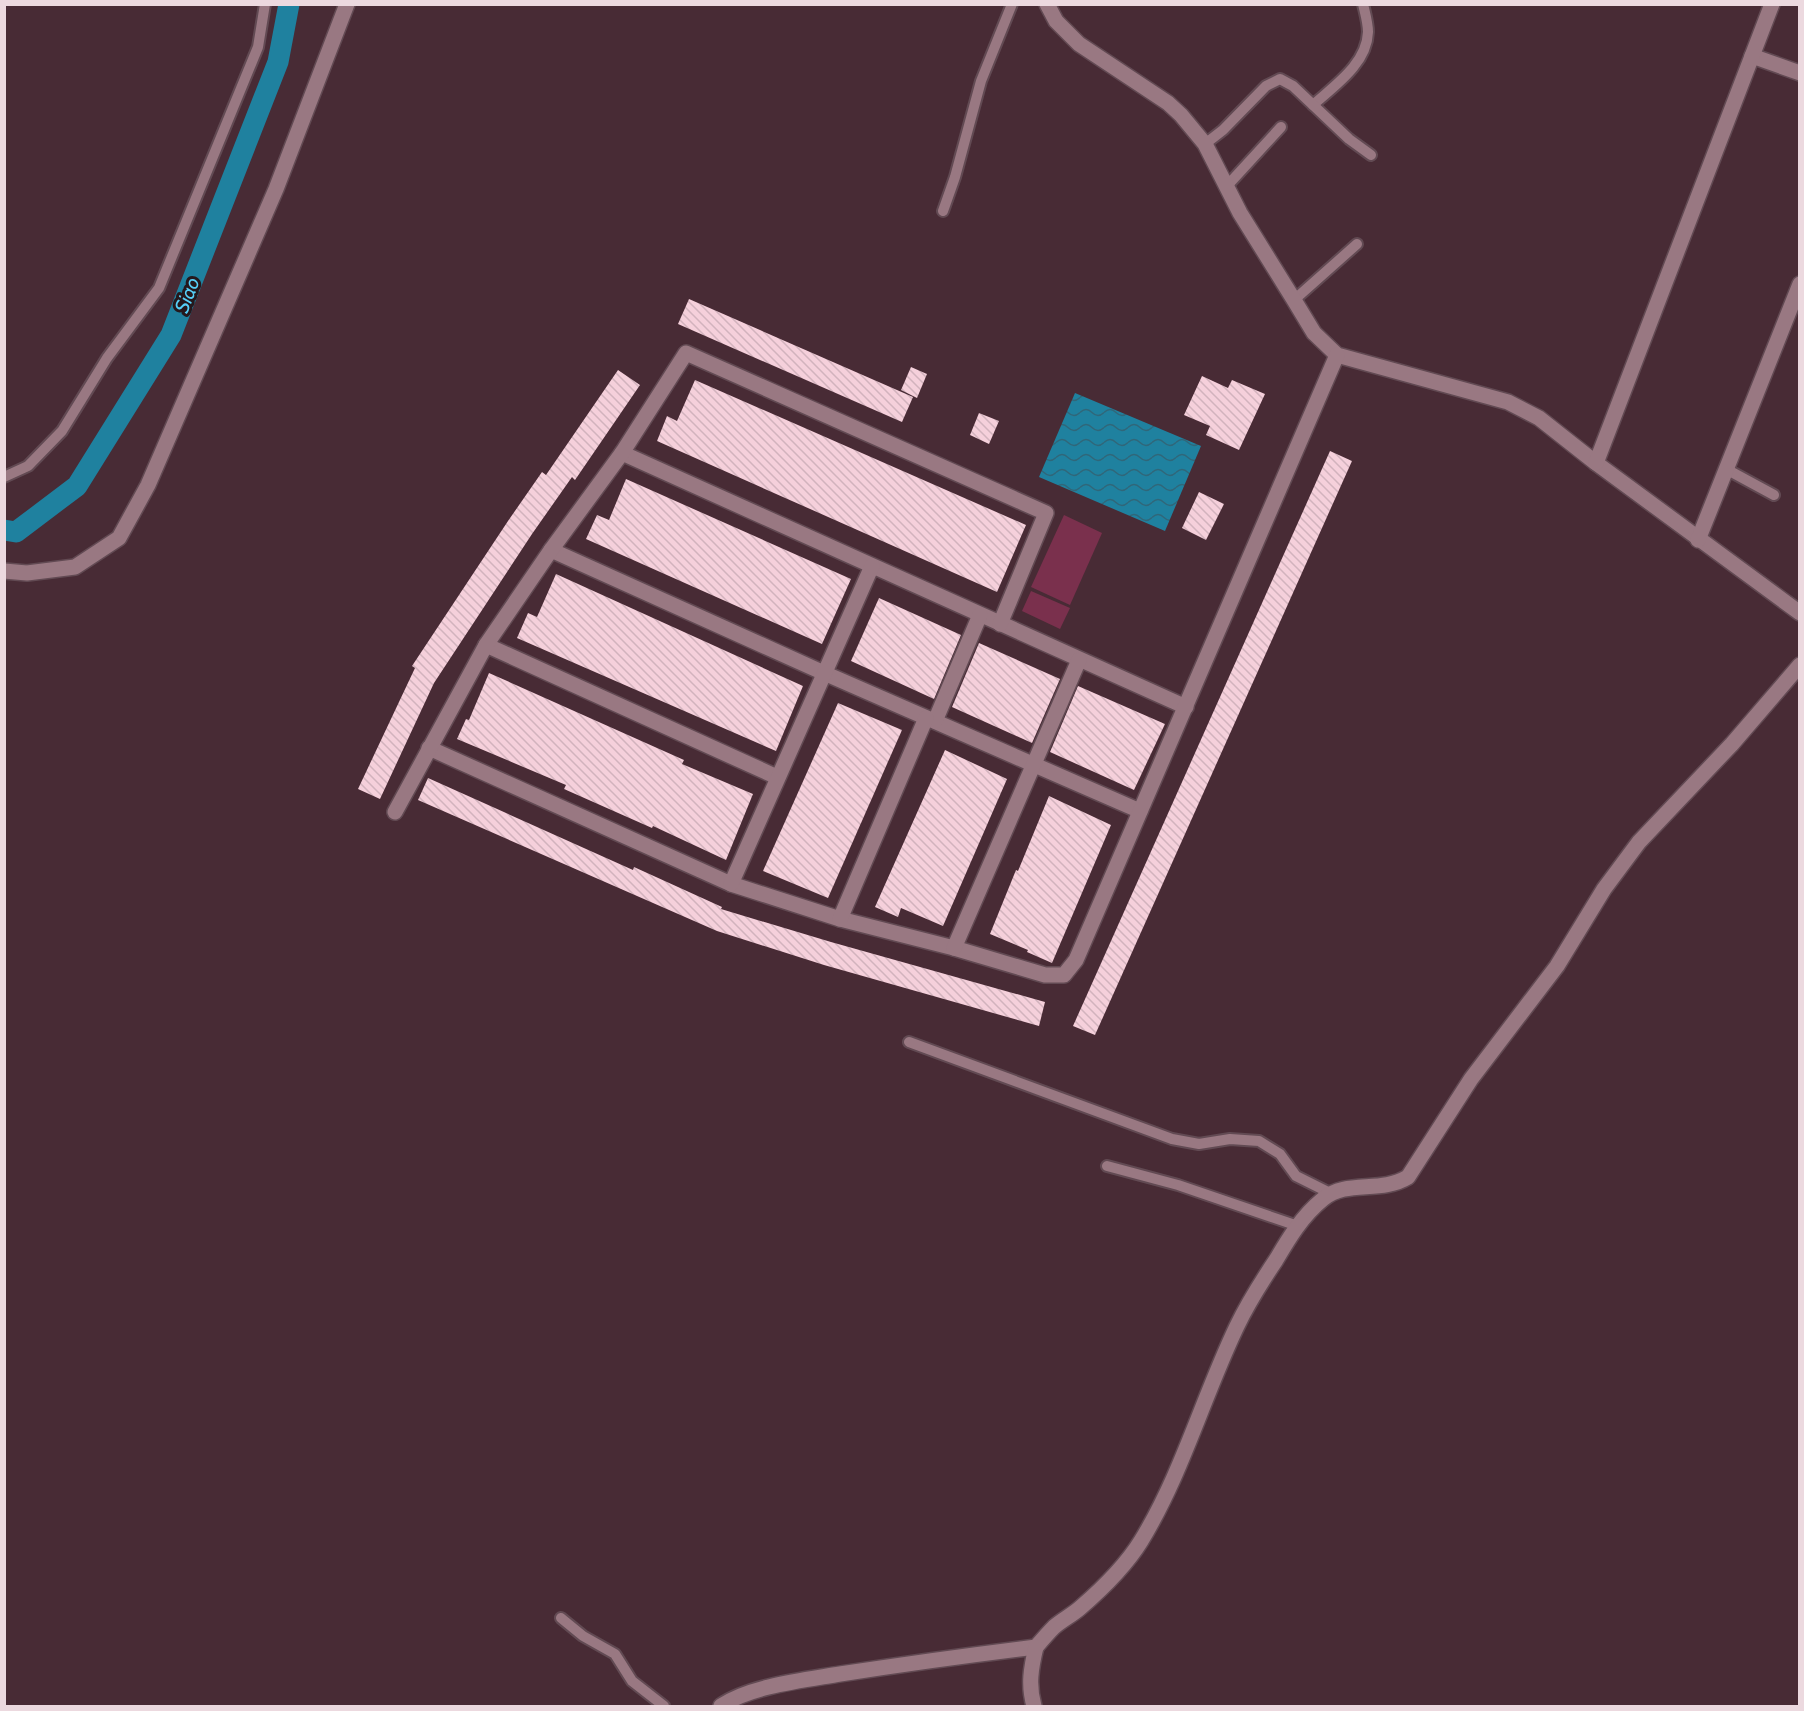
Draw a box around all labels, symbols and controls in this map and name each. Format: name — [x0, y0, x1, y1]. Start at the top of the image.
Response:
water label: Siao — [169, 274, 205, 316]

